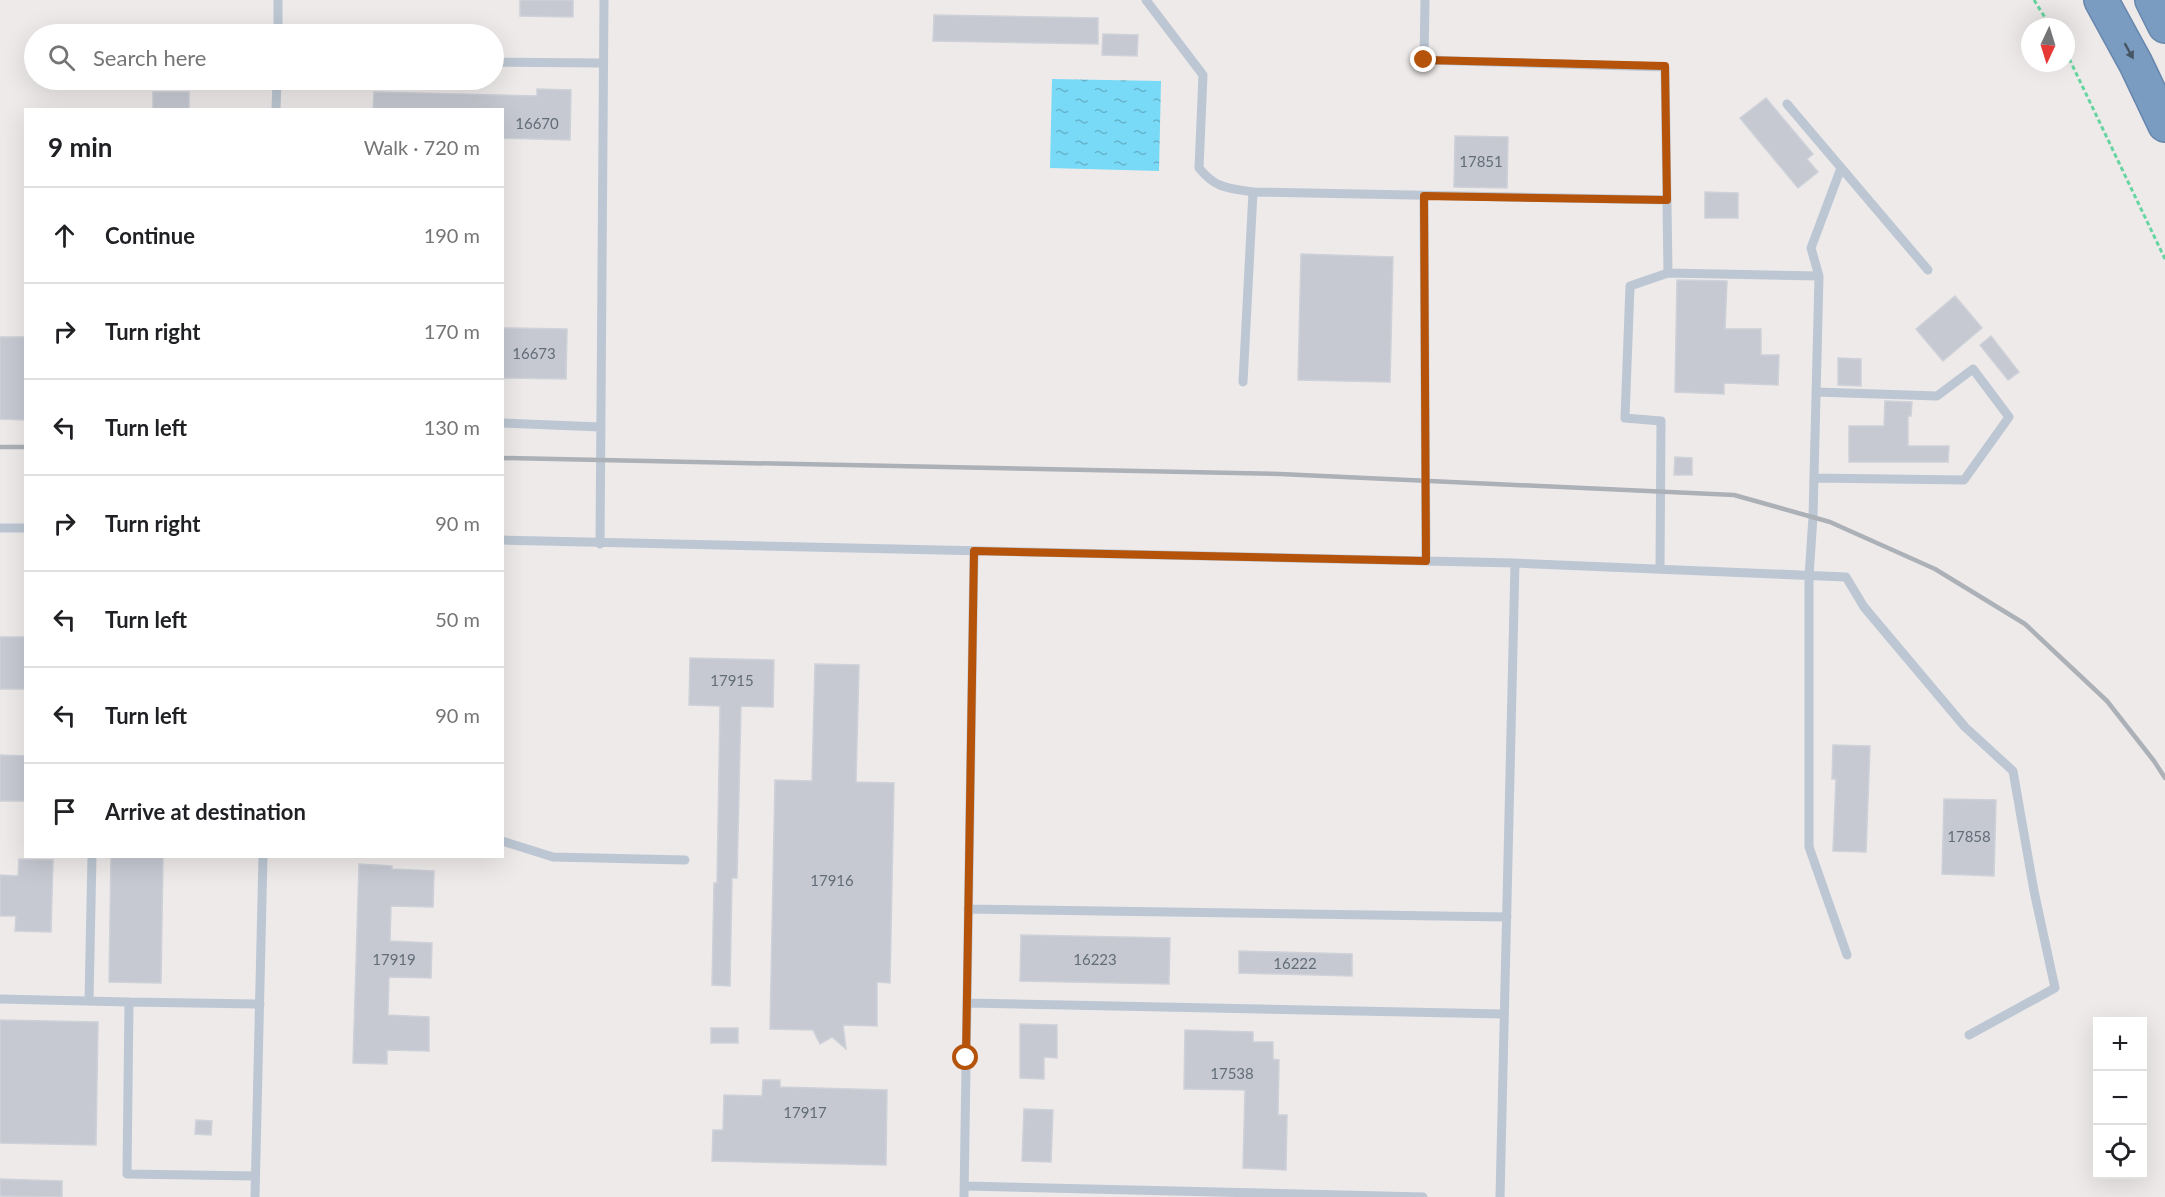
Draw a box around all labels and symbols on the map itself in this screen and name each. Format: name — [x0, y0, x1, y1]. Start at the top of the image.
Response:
north arrow — [2021, 18, 2075, 72]
one-way arrow — [2124, 43, 2134, 60]
route end — [1410, 46, 1436, 72]
house number: 16670 — [515, 114, 559, 132]
house number: 17851 — [1459, 152, 1503, 170]
house number: 16673 — [512, 344, 556, 362]
house number: 17915 — [710, 671, 754, 689]
house number: 17858 — [1947, 827, 1991, 845]
house number: 17916 — [810, 871, 854, 889]
house number: 17919 — [372, 950, 416, 968]
house number: 16223 — [1073, 950, 1117, 968]
house number: 16222 — [1273, 954, 1317, 972]
route start — [952, 1044, 978, 1070]
house number: 17538 — [1210, 1064, 1254, 1082]
house number: 17917 — [783, 1103, 827, 1121]

